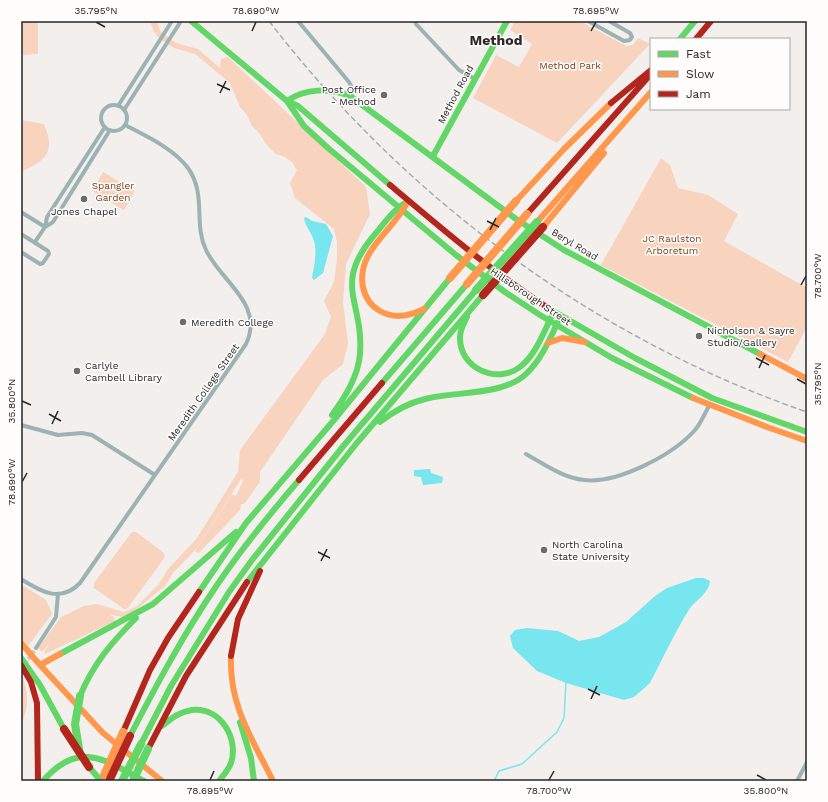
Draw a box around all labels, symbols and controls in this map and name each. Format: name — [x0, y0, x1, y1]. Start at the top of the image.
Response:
text: 35.795°N — [75, 5, 117, 16]
text: 78.690°W — [233, 5, 280, 16]
text: 78.695°W — [573, 5, 620, 16]
district label: Method — [470, 32, 522, 48]
legend — [650, 38, 790, 110]
text: Fast — [686, 47, 711, 61]
park label: Method Park — [539, 60, 601, 71]
street label: Method Road — [435, 63, 475, 125]
text: Slow — [686, 67, 714, 81]
place label: Post Office - Method — [322, 84, 376, 107]
text: Jam — [686, 87, 711, 101]
marker: Post Office - Method — [379, 90, 389, 100]
park label: Spangler Garden — [92, 180, 134, 203]
marker: Jones Chapel — [79, 194, 89, 204]
place label: Jones Chapel — [51, 206, 117, 217]
street label: Beryl Road — [550, 226, 600, 263]
park label: JC Raulston Arboretum — [642, 233, 702, 256]
text: 78.700°W — [812, 253, 823, 299]
street label: Hillsborough Street — [488, 265, 574, 328]
marker: Meredith College — [178, 317, 188, 327]
place label: Meredith College — [191, 317, 274, 328]
place label: Nicholson & Sayre Studio/Gallery — [707, 325, 795, 348]
marker: Nicholson & Sayre Studio/Gallery — [694, 331, 704, 341]
street label: Meredith College Street — [166, 341, 242, 443]
place label: Carlyle Cambell Library — [85, 360, 163, 383]
text: 35.795°N — [812, 363, 823, 405]
marker: Carlyle Cambell Library — [72, 366, 82, 376]
text: 35.800°N — [6, 379, 17, 423]
text: 78.690°W — [6, 458, 17, 505]
place label: North Carolina State University — [552, 539, 630, 562]
marker: North Carolina State University — [539, 545, 549, 555]
text: 78.695°W — [187, 785, 234, 796]
text: 78.700°W — [526, 785, 572, 796]
text: 35.800°N — [744, 785, 788, 796]

